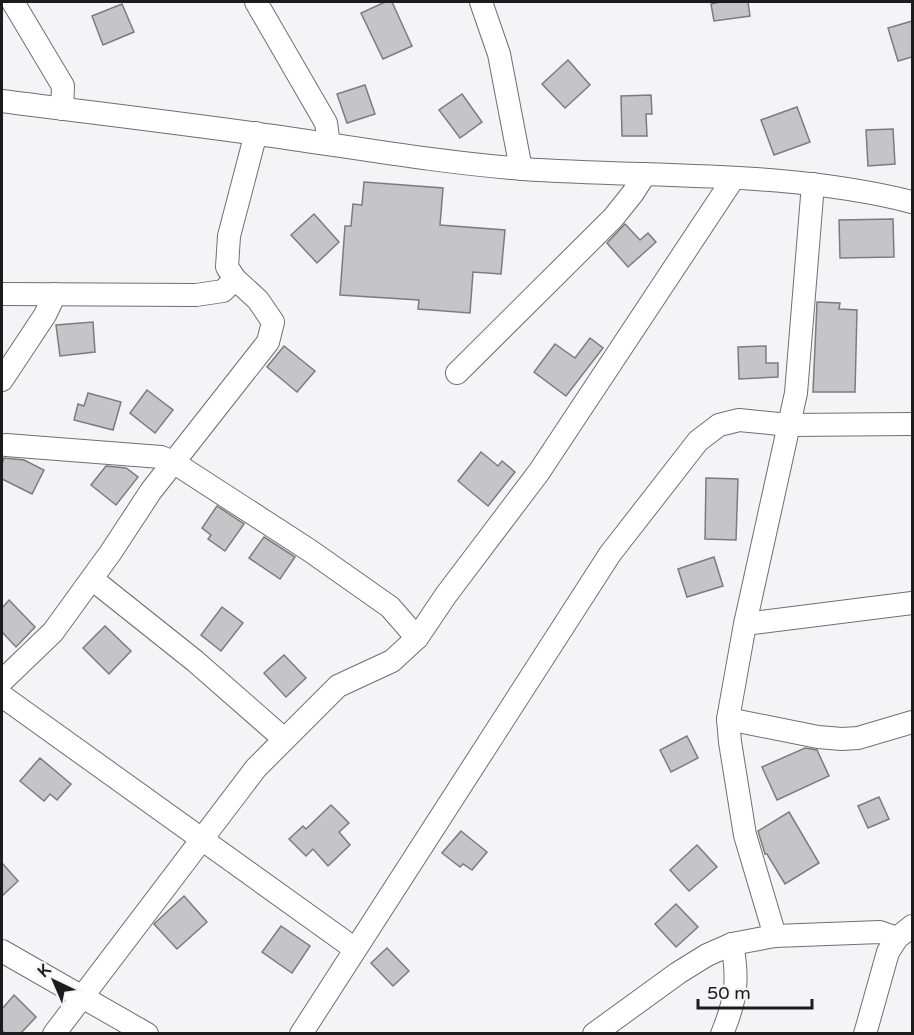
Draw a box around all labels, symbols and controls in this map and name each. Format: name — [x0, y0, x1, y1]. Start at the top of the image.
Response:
north arrow — [24, 951, 84, 1011]
text: K — [33, 960, 55, 982]
scale bar — [698, 972, 812, 1010]
text: 50 m — [707, 982, 751, 1004]

